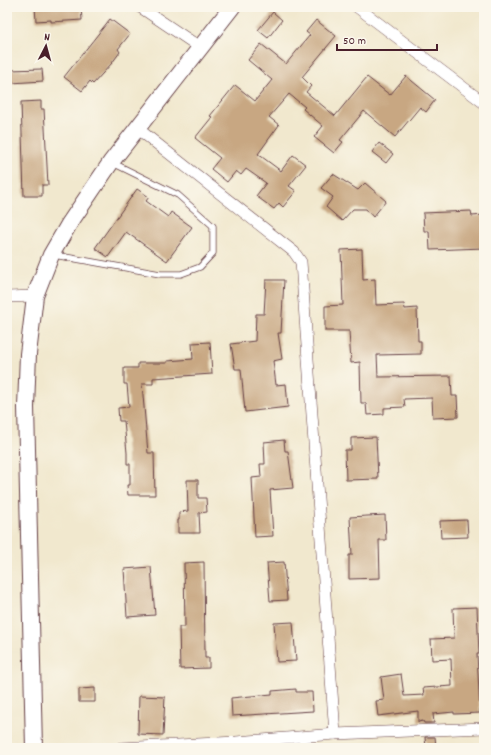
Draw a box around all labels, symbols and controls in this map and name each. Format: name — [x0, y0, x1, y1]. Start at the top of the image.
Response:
north arrow — [26, 26, 66, 66]
scale bar — [337, 26, 437, 52]
text: N — [43, 30, 51, 46]
text: 50 m — [343, 33, 366, 50]

